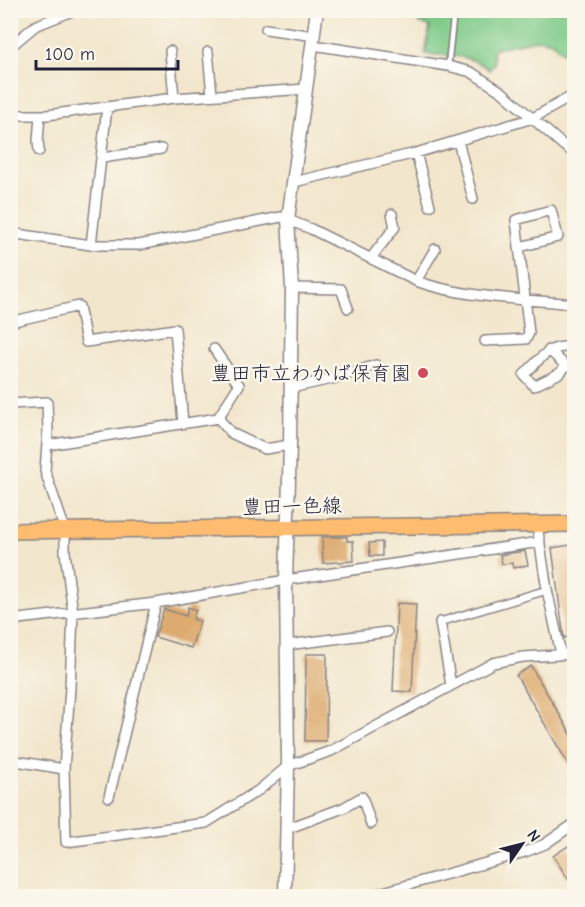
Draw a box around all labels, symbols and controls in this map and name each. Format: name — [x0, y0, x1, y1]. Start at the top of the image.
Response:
scale bar — [36, 33, 178, 71]
text: 100 m — [45, 44, 95, 65]
place label: 豊田市立わかば保育園 — [211, 362, 411, 385]
marker: 豊田市立わかば保育園 — [416, 366, 430, 380]
street label: 豊田一色線 — [242, 494, 342, 519]
north arrow — [492, 814, 552, 874]
text: N — [523, 827, 544, 845]

